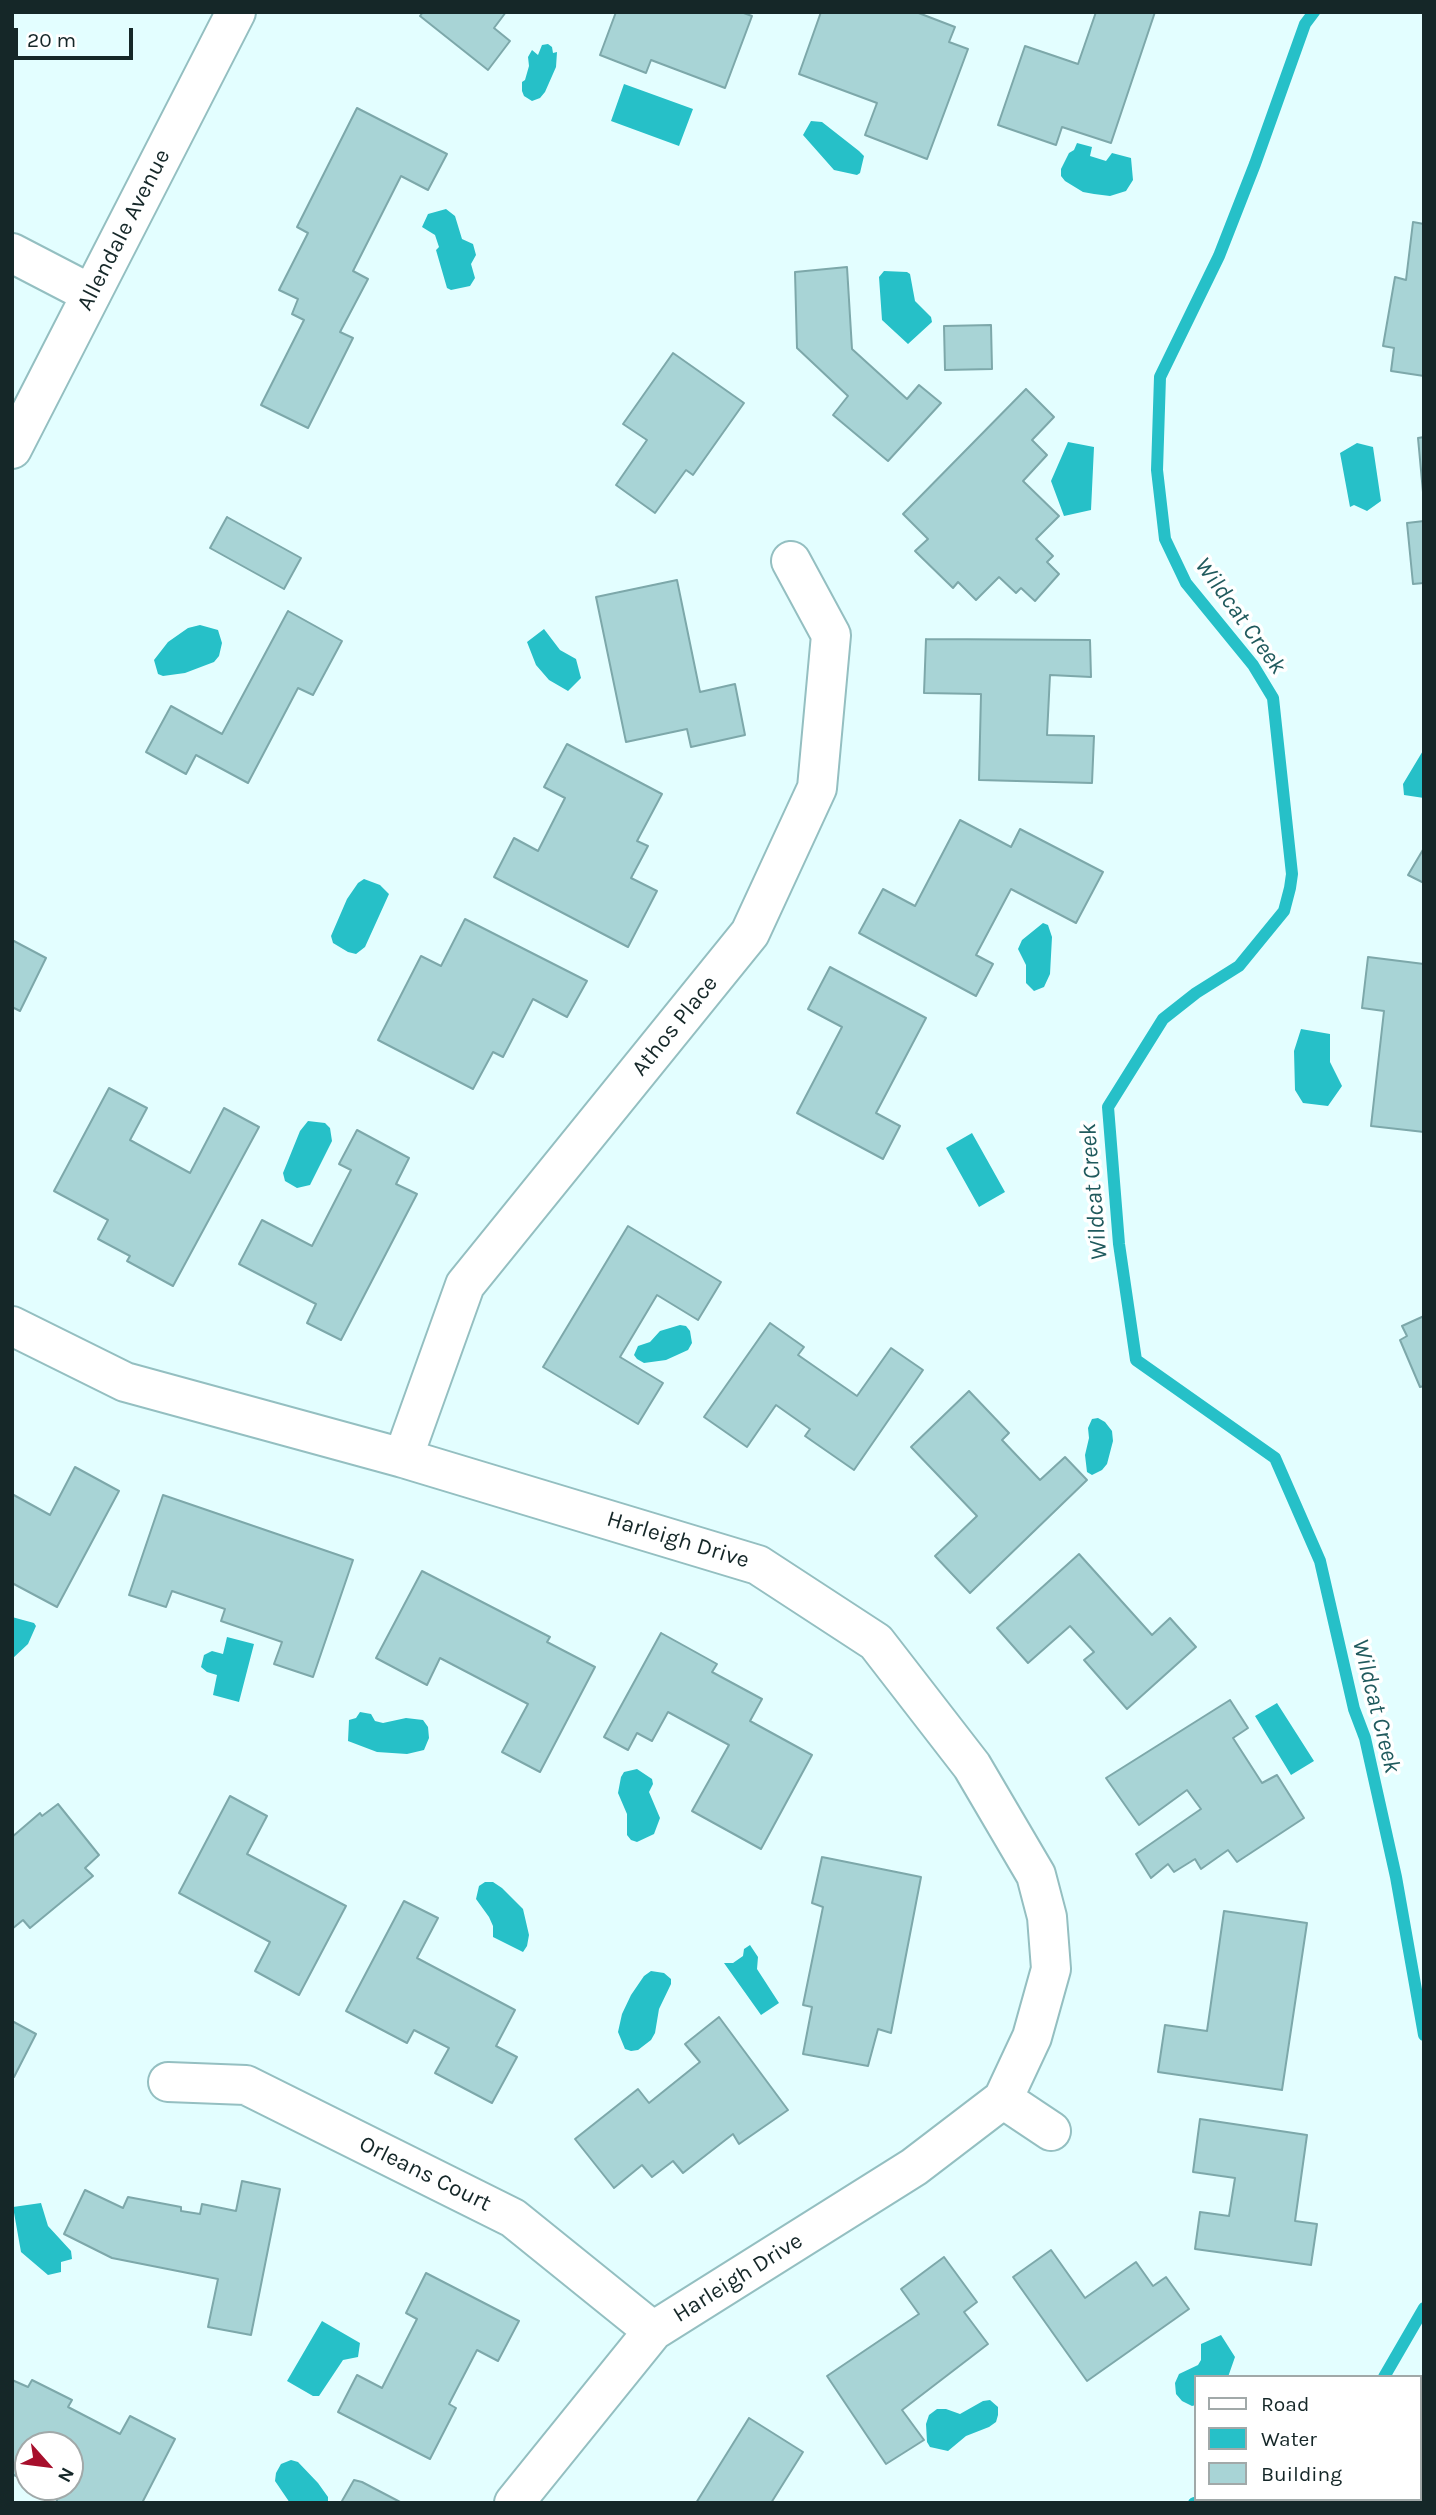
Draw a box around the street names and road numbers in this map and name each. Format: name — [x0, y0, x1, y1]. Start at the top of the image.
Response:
street label: Allendale Avenue — [71, 145, 177, 315]
street label: Athos Place — [626, 970, 724, 1082]
street label: Harleigh Drive — [603, 1505, 753, 1575]
street label: Orleans Court — [355, 2130, 495, 2218]
street label: Harleigh Drive — [668, 2227, 808, 2329]

